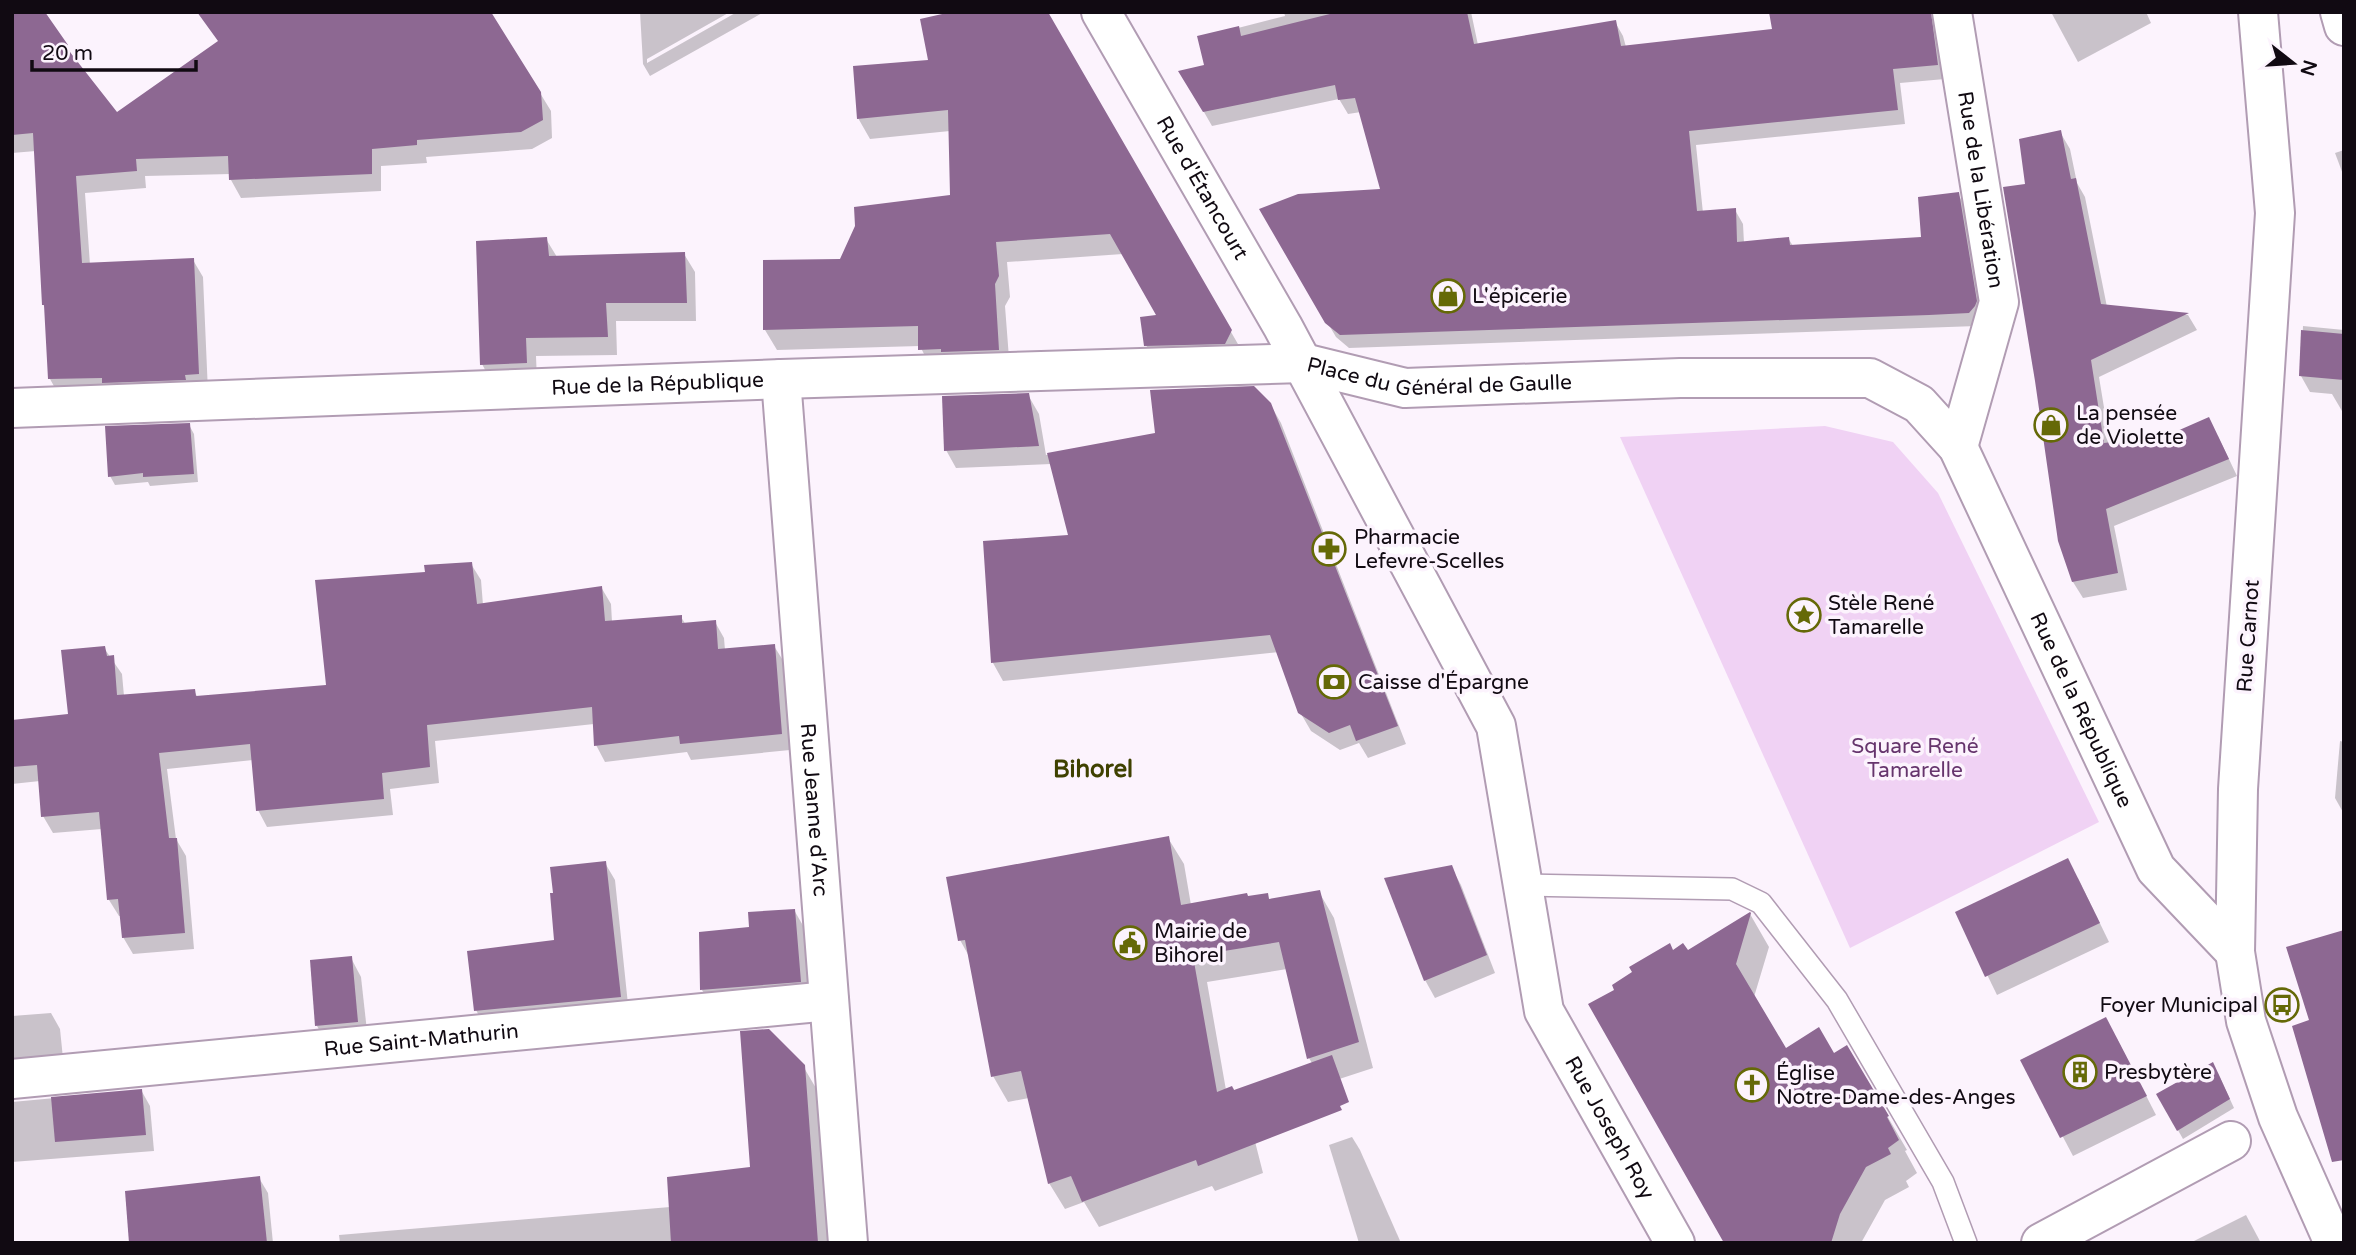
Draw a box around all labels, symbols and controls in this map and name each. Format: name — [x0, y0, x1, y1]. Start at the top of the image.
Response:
scale bar — [32, 28, 196, 72]
north arrow — [2258, 28, 2328, 98]
text: 20 m — [42, 41, 93, 66]
text: N — [2296, 57, 2321, 78]
street label: Rue de la Libération — [1952, 89, 2009, 290]
street label: Rue d'Étancourt — [1151, 112, 1253, 264]
shop icon: L'épicerie — [1429, 277, 1467, 315]
place label: L'épicerie — [1472, 284, 1567, 309]
street label: Place du Général de Gaulle — [1304, 352, 1572, 402]
street label: Rue de la République — [551, 368, 764, 401]
place label: La pensée de Violette — [2076, 401, 2184, 450]
shop icon: La pensée de Violette — [2032, 406, 2070, 444]
place label: Pharmacie Lefevre-Scelles — [1354, 525, 1504, 574]
pharmacy icon: Pharmacie Lefevre-Scelles — [1310, 530, 1348, 568]
street label: Rue Carnot — [2232, 579, 2265, 693]
place label: Stèle René Tamarelle — [1828, 591, 1934, 640]
place icon: Stèle René Tamarelle — [1785, 596, 1823, 634]
street label: Rue de la République — [2024, 609, 2138, 812]
bank icon: Caisse d'Épargne — [1315, 663, 1353, 701]
place label: Caisse d'Épargne — [1358, 670, 1529, 695]
street label: Rue Jeanne d'Arc — [795, 722, 833, 897]
park label: Square René Tamarelle — [1851, 734, 1979, 783]
district label: Bihorel — [1053, 755, 1133, 784]
place label: Mairie de Bihorel — [1154, 919, 1247, 968]
public building icon: Mairie de Bihorel — [1111, 924, 1149, 962]
bus stop icon: Foyer Municipal — [2263, 986, 2301, 1024]
place label: Foyer Municipal — [2099, 993, 2258, 1018]
street label: Rue Saint-Mathurin — [323, 1019, 520, 1062]
street label: Rue Joseph Roy — [1559, 1052, 1660, 1204]
building icon: Presbytère — [2061, 1053, 2099, 1091]
place label: Presbytère — [2104, 1060, 2212, 1085]
place label: Église Notre-Dame-des-Anges — [1776, 1061, 2016, 1110]
church icon: Église Notre-Dame-des-Anges — [1733, 1066, 1771, 1104]

